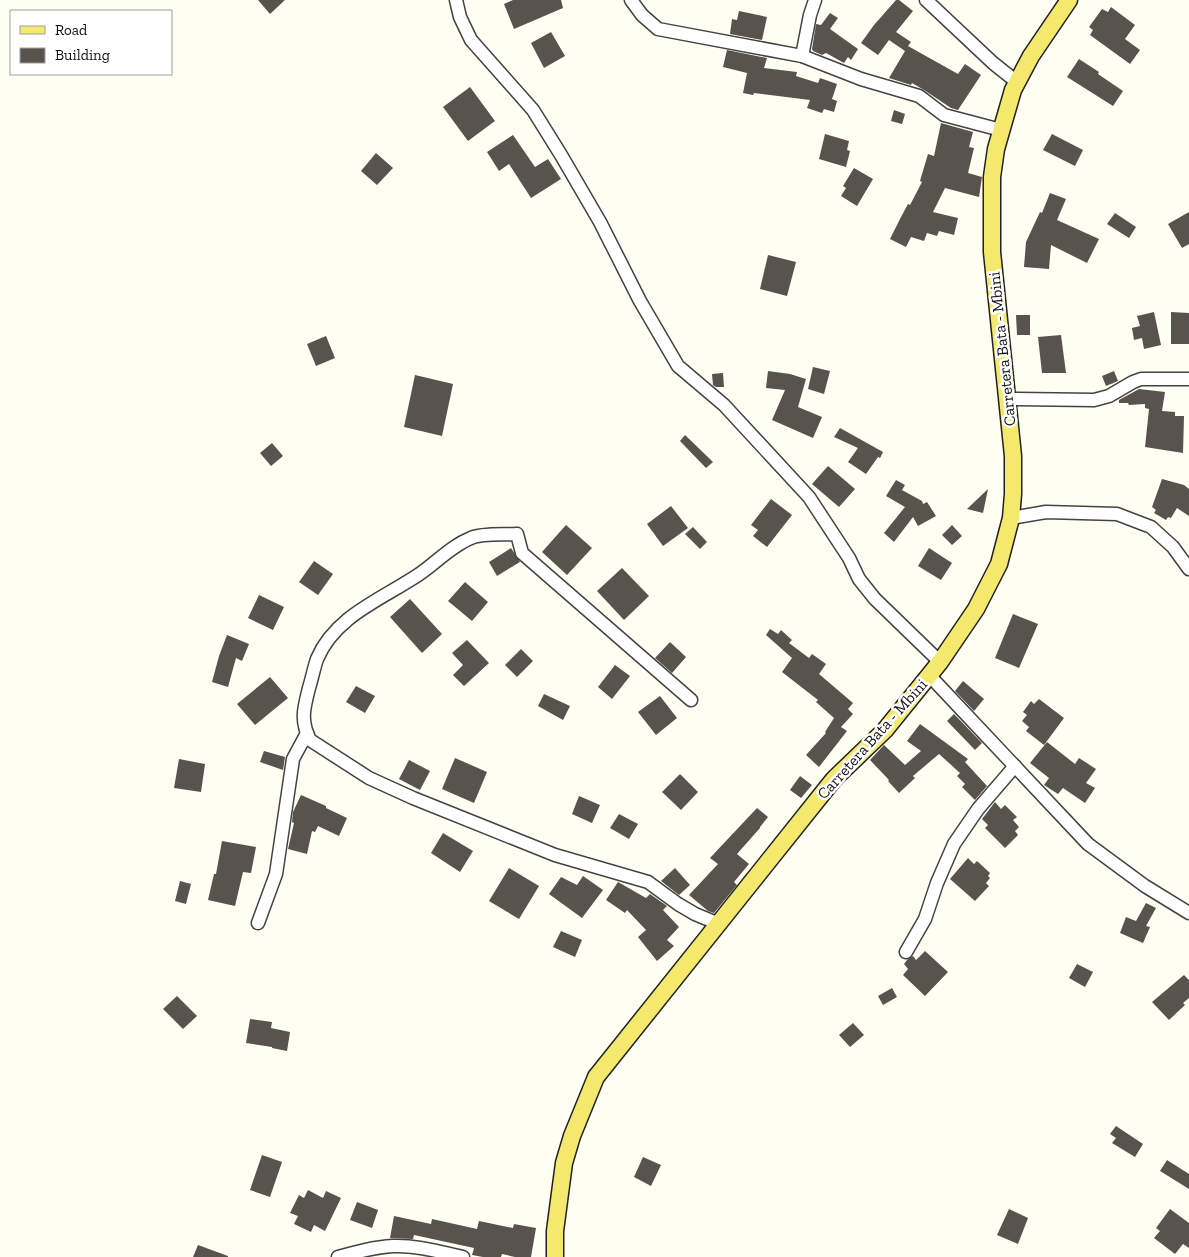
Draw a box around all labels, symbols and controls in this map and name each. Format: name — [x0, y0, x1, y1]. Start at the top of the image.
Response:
legend — [10, 10, 172, 75]
text: Road — [55, 21, 88, 39]
text: Building — [55, 46, 110, 64]
street label: Carretera Bata - Mbini — [984, 270, 1020, 427]
street label: Carretera Bata - Mbini — [813, 675, 931, 803]

